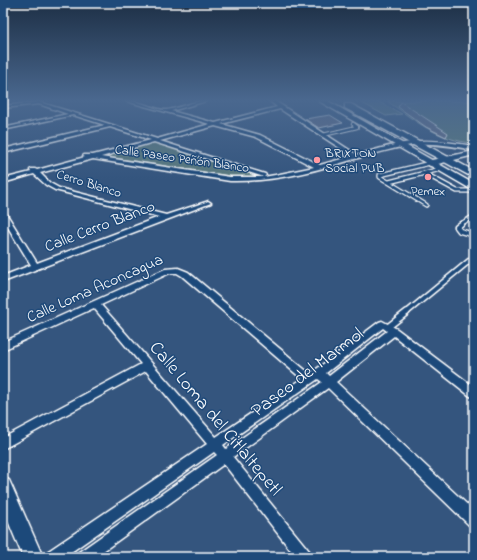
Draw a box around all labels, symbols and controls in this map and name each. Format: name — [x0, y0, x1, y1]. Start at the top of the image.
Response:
street label: Calle Paseo Peñón Blanco — [114, 140, 251, 178]
place label: BRIXTON Social PUB — [324, 144, 385, 178]
marker: BRIXTON Social PUB — [312, 155, 322, 165]
street label: Cerro Blanco — [54, 165, 124, 203]
marker: Pemex — [423, 172, 433, 182]
place label: Pemex — [411, 182, 445, 201]
street label: Calle Cerro Blanco — [41, 195, 159, 259]
street label: Calle Loma Aconcagua — [23, 248, 167, 330]
street label: Paseo del Marmol — [246, 322, 370, 424]
street label: Calle Loma del Citlaltepetl — [142, 336, 288, 502]

